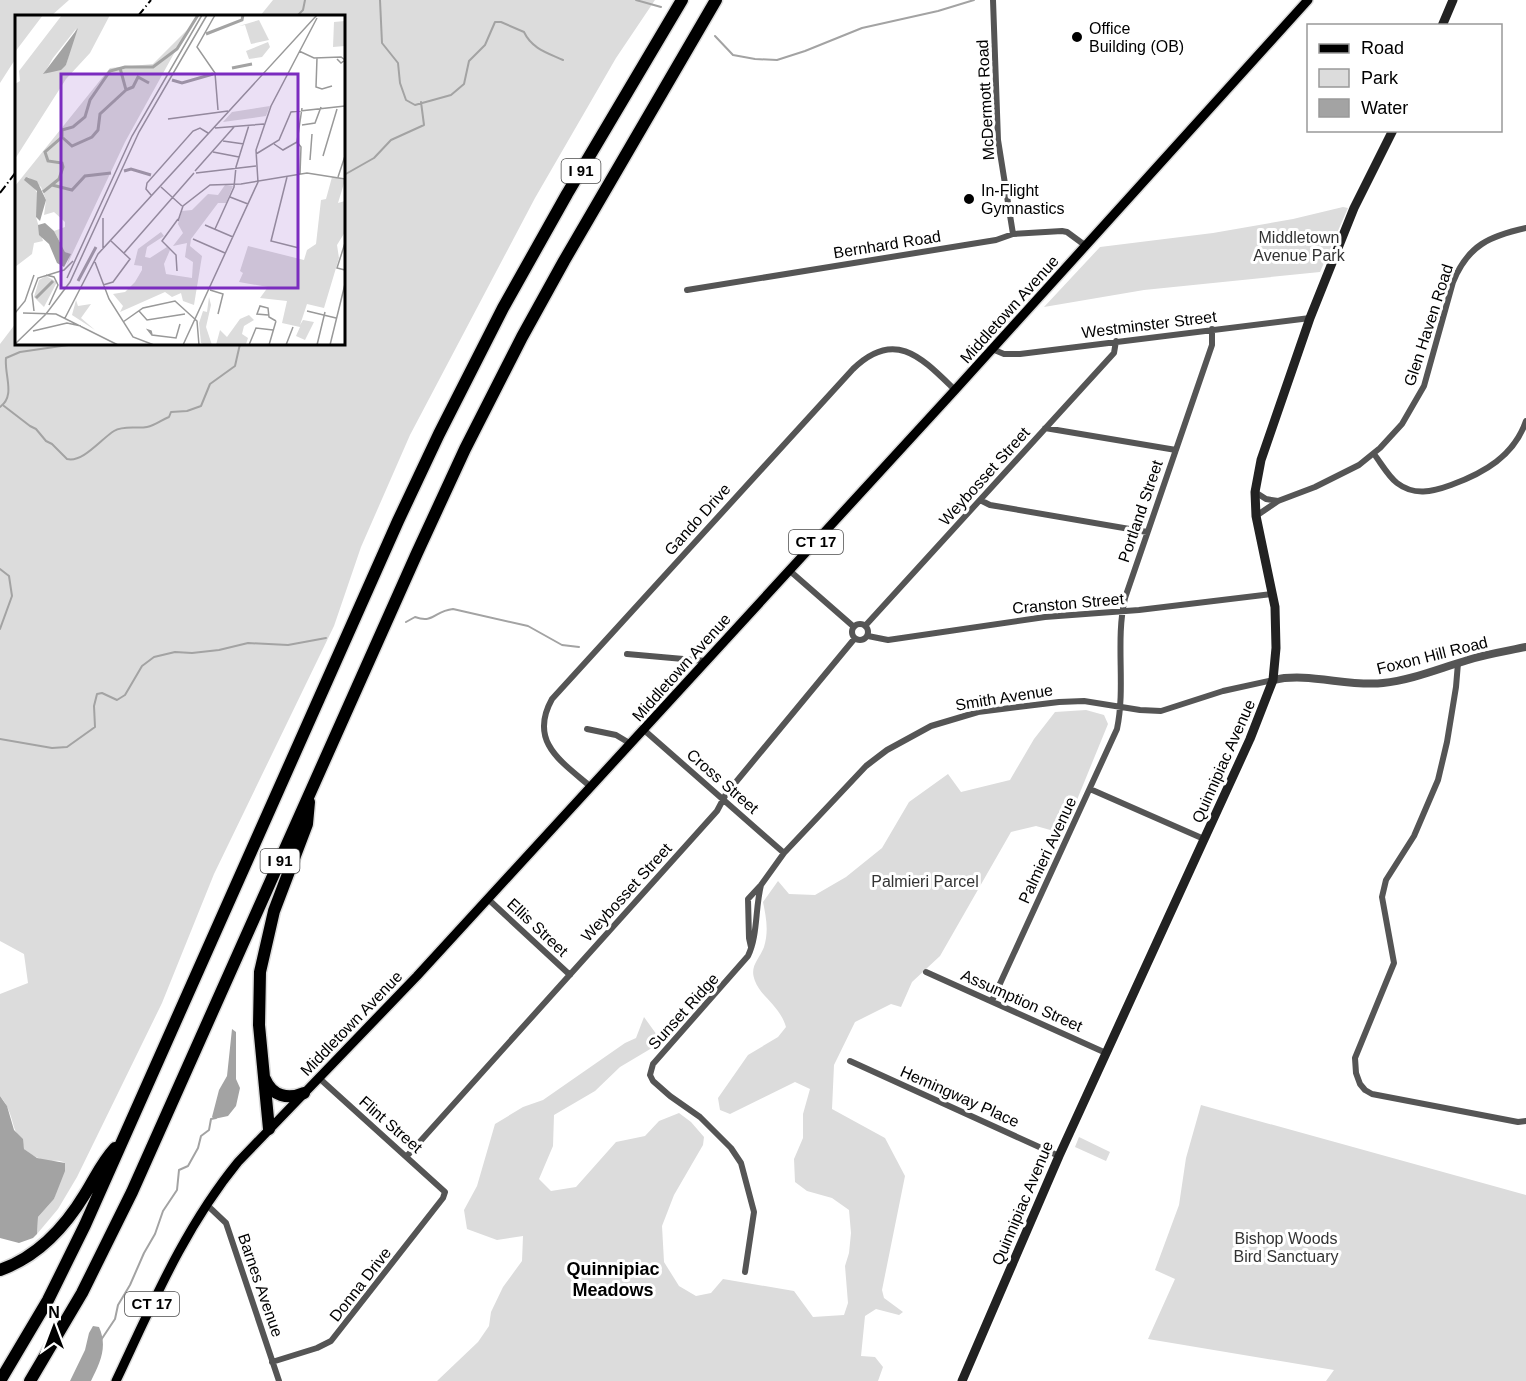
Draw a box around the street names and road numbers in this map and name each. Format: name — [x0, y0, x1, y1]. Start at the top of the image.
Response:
street label: McDermott Road — [974, 39, 997, 161]
road number: I 91 — [562, 159, 600, 183]
street label: Bernhard Road — [832, 228, 942, 261]
street label: Middletown Avenue — [957, 252, 1062, 366]
street label: Glen Haven Road — [1401, 262, 1456, 388]
street label: Westminster Street — [1081, 308, 1218, 341]
street label: Weybosset Street — [936, 423, 1033, 529]
street label: Portland Street — [1115, 457, 1166, 564]
street label: Gando Drive — [661, 480, 734, 558]
road number: CT 17 — [789, 530, 843, 554]
street label: Cranston Street — [1011, 590, 1125, 617]
street label: Middletown Avenue — [629, 610, 734, 724]
street label: Foxon Hill Road — [1375, 633, 1489, 678]
street label: Smith Avenue — [954, 681, 1054, 714]
street label: Quinnipiac Avenue — [1189, 697, 1258, 825]
street label: Cross Street — [684, 746, 762, 817]
street label: Palmieri Avenue — [1015, 794, 1080, 906]
street label: Weybosset Street — [578, 839, 675, 945]
road number: I 91 — [260, 849, 300, 873]
street label: Ellis Street — [504, 895, 572, 960]
street label: Assumption Street — [959, 966, 1085, 1035]
street label: Middletown Avenue — [297, 968, 406, 1079]
street label: Sunset Ridge — [645, 970, 722, 1053]
street label: Hemingway Place — [898, 1063, 1022, 1130]
street label: Flint Street — [356, 1093, 426, 1157]
street label: Quinnipiac Avenue — [989, 1139, 1056, 1268]
street label: Barnes Avenue — [235, 1231, 286, 1339]
street label: Donna Drive — [326, 1244, 395, 1325]
road number: CT 17 — [125, 1292, 179, 1316]

